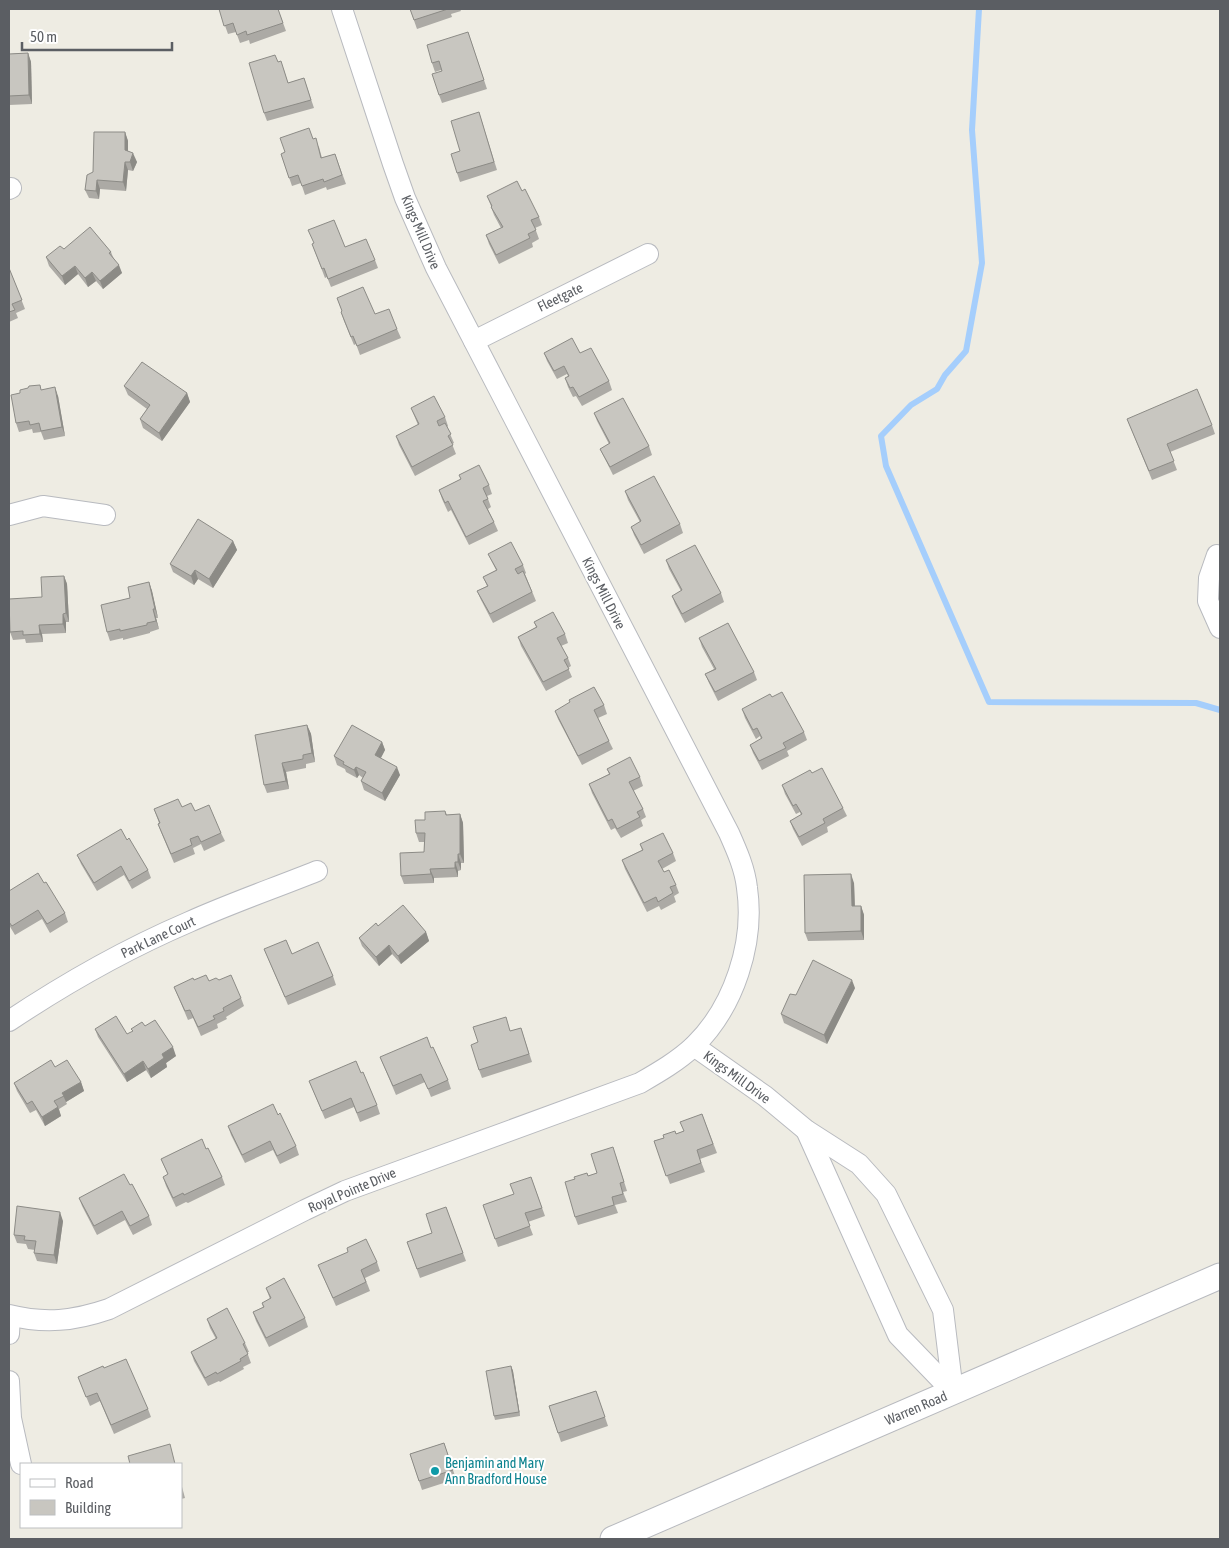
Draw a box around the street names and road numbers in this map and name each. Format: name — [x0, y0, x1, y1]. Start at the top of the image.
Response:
street label: Kings Mill Drive — [398, 193, 444, 271]
street label: Fleetgate — [535, 279, 585, 315]
street label: Kings Mill Drive — [579, 554, 629, 632]
street label: Park Lane Court — [118, 913, 198, 961]
street label: Kings Mill Drive — [700, 1047, 774, 1107]
street label: Royal Pointe Drive — [306, 1164, 398, 1216]
street label: Warren Road — [882, 1388, 950, 1428]

